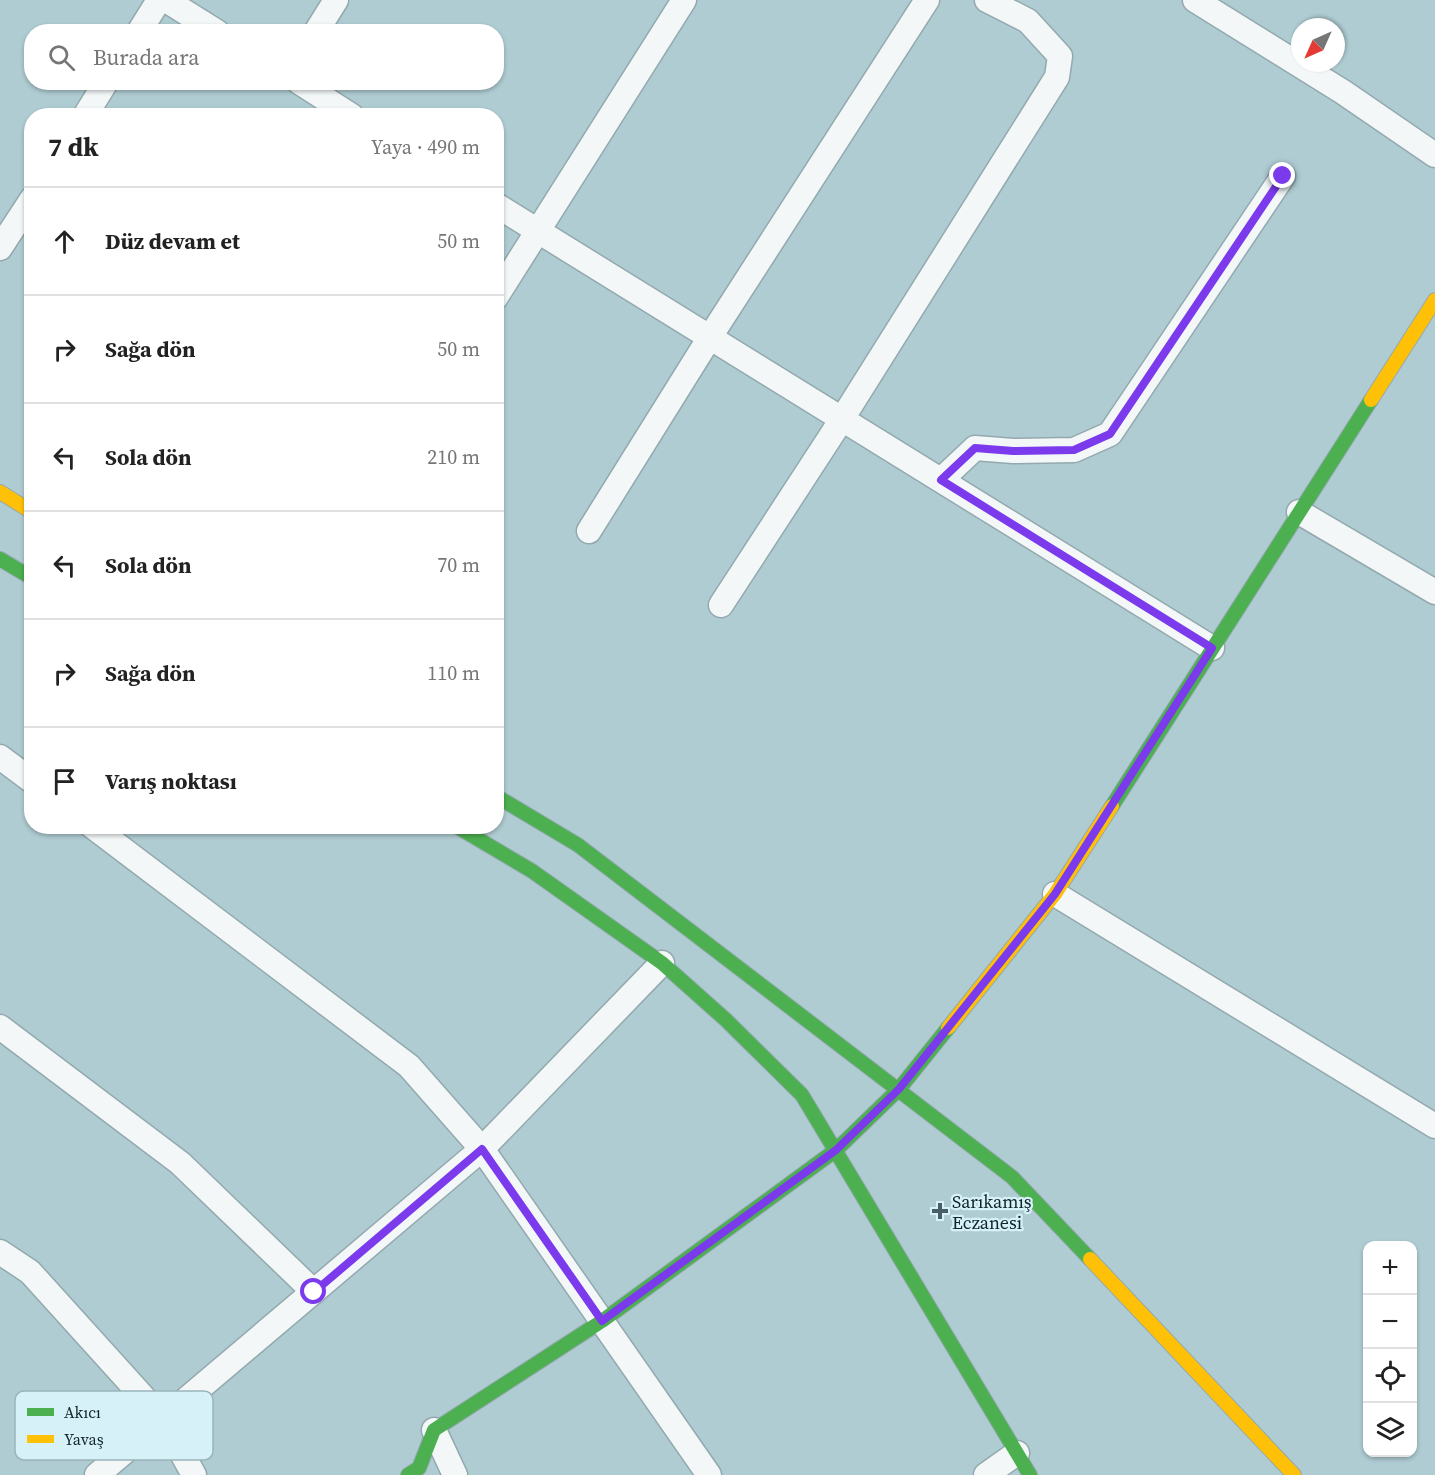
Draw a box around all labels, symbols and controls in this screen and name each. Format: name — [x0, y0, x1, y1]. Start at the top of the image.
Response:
north arrow — [1291, 18, 1345, 72]
search box — [24, 24, 504, 90]
icon: search — [45, 41, 78, 74]
text: Burada ara — [93, 42, 199, 72]
text: 7 dk — [48, 129, 99, 165]
text: Yaya · 490 m — [371, 133, 480, 161]
route end — [1269, 162, 1295, 188]
icon: ahead — [48, 225, 81, 258]
text: Düz devam et — [105, 226, 240, 256]
text: 50 m — [437, 227, 480, 255]
icon: right — [48, 333, 81, 366]
text: Sağa dön — [105, 334, 195, 364]
text: 50 m — [437, 335, 480, 363]
icon: left — [48, 441, 81, 474]
text: Sola dön — [105, 442, 192, 472]
text: 210 m — [427, 443, 480, 471]
icon: left — [48, 549, 81, 582]
text: Sola dön — [105, 550, 192, 580]
text: 70 m — [437, 551, 480, 579]
icon: right — [48, 657, 81, 690]
text: Sağa dön — [105, 658, 195, 688]
text: 110 m — [427, 659, 480, 687]
icon: arrive — [48, 765, 81, 798]
text: Varış noktası — [105, 766, 237, 796]
place label: Sarıkamış Eczanesi — [952, 1189, 1032, 1235]
marker: Sarıkamış Eczanesi — [933, 1204, 947, 1218]
map controls — [1363, 1241, 1417, 1457]
button: + — [1363, 1241, 1417, 1295]
route start — [300, 1278, 326, 1304]
button: − — [1363, 1295, 1417, 1349]
button: locate — [1363, 1349, 1417, 1403]
legend — [15, 1391, 213, 1460]
text: Akıcı — [64, 1401, 101, 1423]
button: layers — [1363, 1403, 1417, 1457]
text: Yavaş — [64, 1428, 104, 1450]

